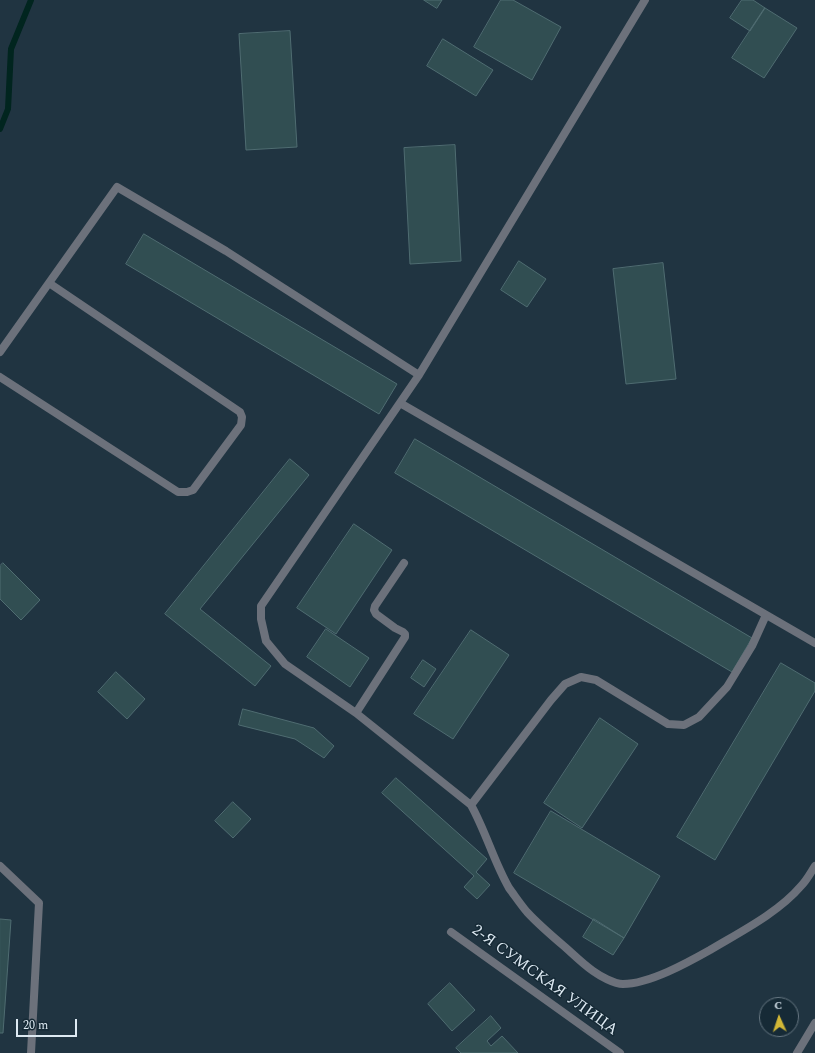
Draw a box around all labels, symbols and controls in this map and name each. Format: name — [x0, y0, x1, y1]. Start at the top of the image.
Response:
street label: 2-Я СУМСКАЯ УЛИЦА — [467, 921, 621, 1041]
north arrow — [759, 997, 799, 1037]
text: С — [774, 997, 783, 1014]
scale bar — [18, 1011, 79, 1037]
text: 20 m — [23, 1016, 48, 1035]

